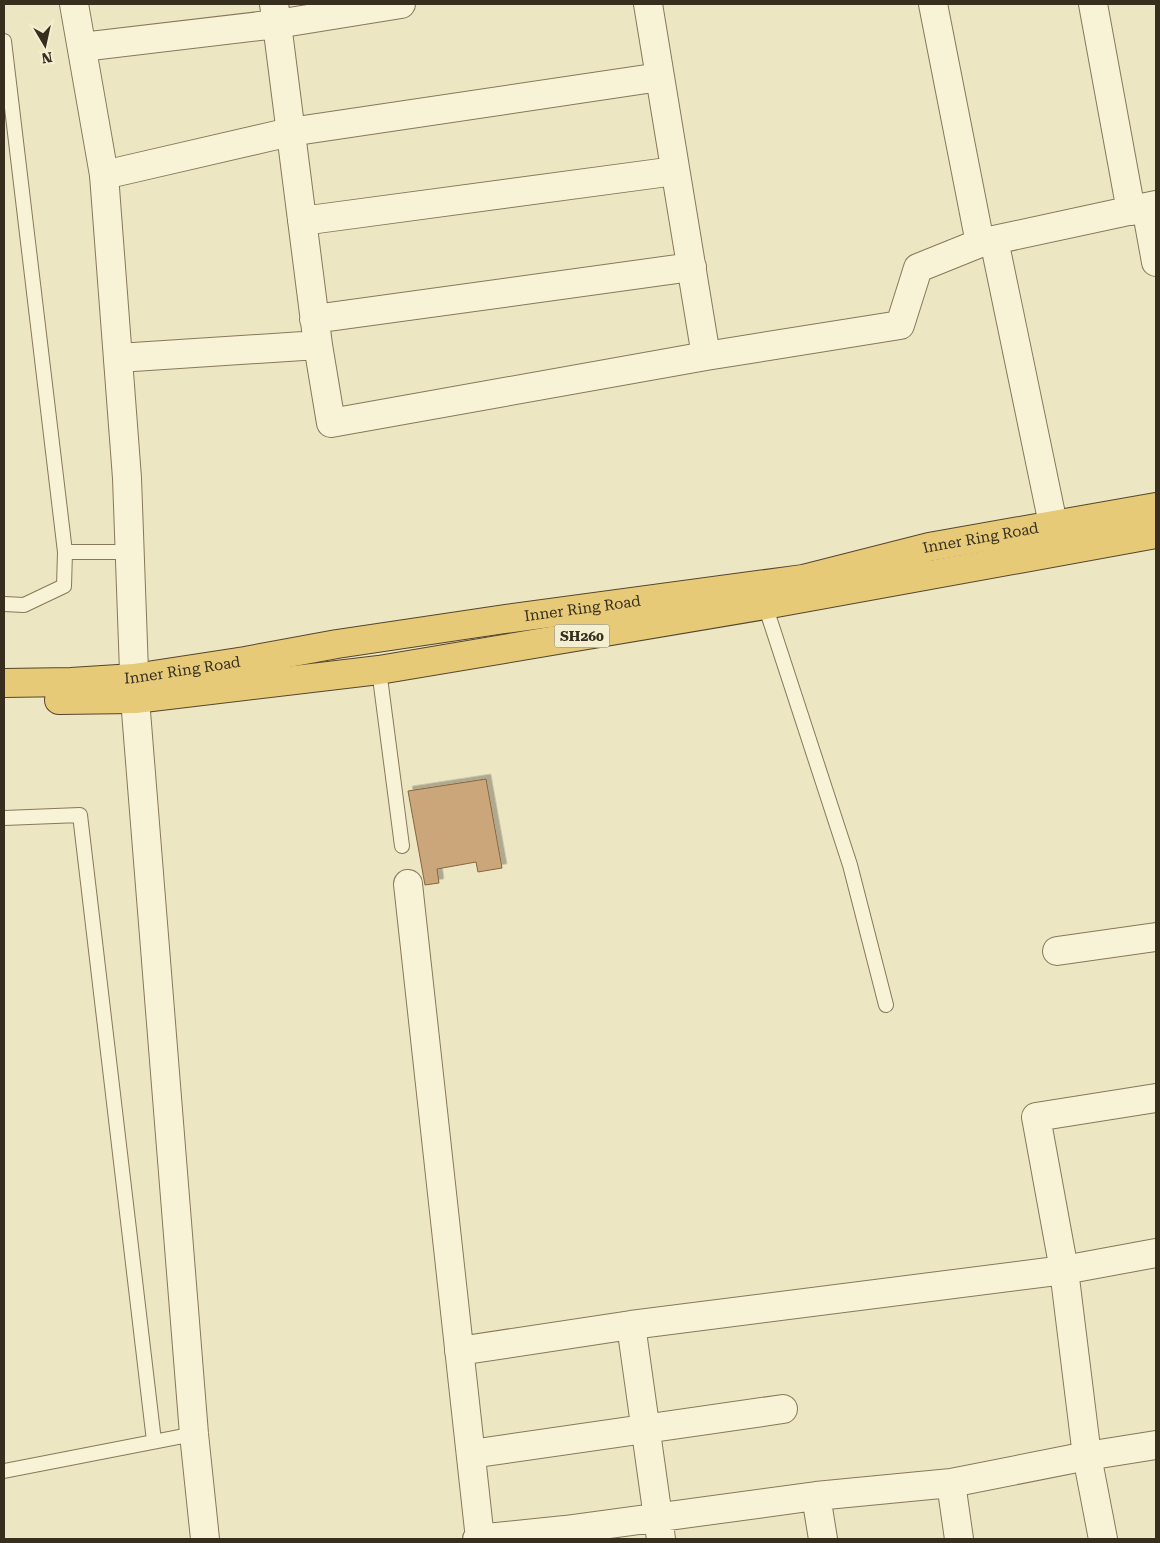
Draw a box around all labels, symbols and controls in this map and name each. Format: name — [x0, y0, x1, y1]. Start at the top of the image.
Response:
north arrow — [20, 20, 70, 70]
text: N — [40, 49, 54, 67]
street label: Inner Ring Road — [921, 519, 1040, 557]
street label: Inner Ring Road — [523, 592, 642, 625]
road number: SH260 — [554, 624, 610, 648]
street label: Inner Ring Road — [124, 653, 242, 688]

